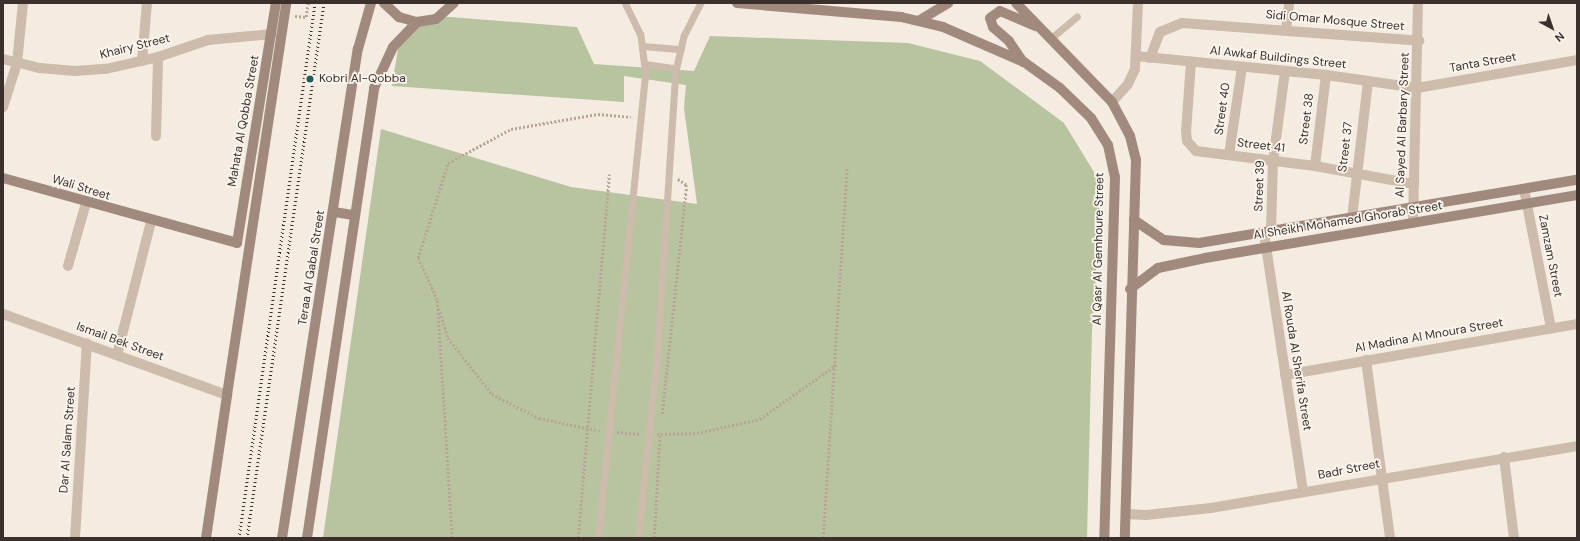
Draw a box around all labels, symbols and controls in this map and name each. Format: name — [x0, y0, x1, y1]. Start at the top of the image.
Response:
street label: Sidi Omar Mosque Street — [1265, 8, 1405, 34]
north arrow — [1532, 8, 1572, 48]
text: N — [1552, 29, 1567, 45]
street label: Khairy Street — [99, 31, 171, 63]
street label: Al Awkaf Buildings Street — [1209, 44, 1347, 72]
street label: Tanta Street — [1448, 50, 1518, 76]
street label: Al Sayed Al Barbary Street — [1393, 52, 1413, 198]
street label: Mahata Al Qobba Street — [225, 54, 263, 188]
place label: Kobri Al-Qobba — [319, 72, 406, 86]
marker: Kobri Al-Qobba — [304, 73, 316, 85]
street label: Street 40 — [1212, 82, 1234, 136]
street label: Street 38 — [1297, 93, 1317, 145]
street label: Street 37 — [1336, 121, 1356, 173]
street label: Street 41 — [1236, 136, 1286, 156]
street label: Street 39 — [1252, 160, 1268, 212]
street label: Wali Street — [50, 172, 112, 204]
street label: Al Qasr Al Gemhoure Street — [1090, 172, 1108, 326]
street label: Al Sheikh Mohamed Ghorab Street — [1252, 199, 1444, 243]
street label: Teraa Al Gabal Street — [296, 209, 328, 327]
street label: Zamzam Street — [1535, 214, 1565, 298]
street label: Al Rouda Al Sherifa Street — [1278, 290, 1314, 432]
street label: Al Madina Al Mnoura Street — [1354, 316, 1504, 356]
street label: Ismail Bek Street — [74, 319, 166, 365]
street label: Dar Al Salam Street — [57, 386, 79, 494]
street label: Badr Street — [1317, 457, 1381, 483]

